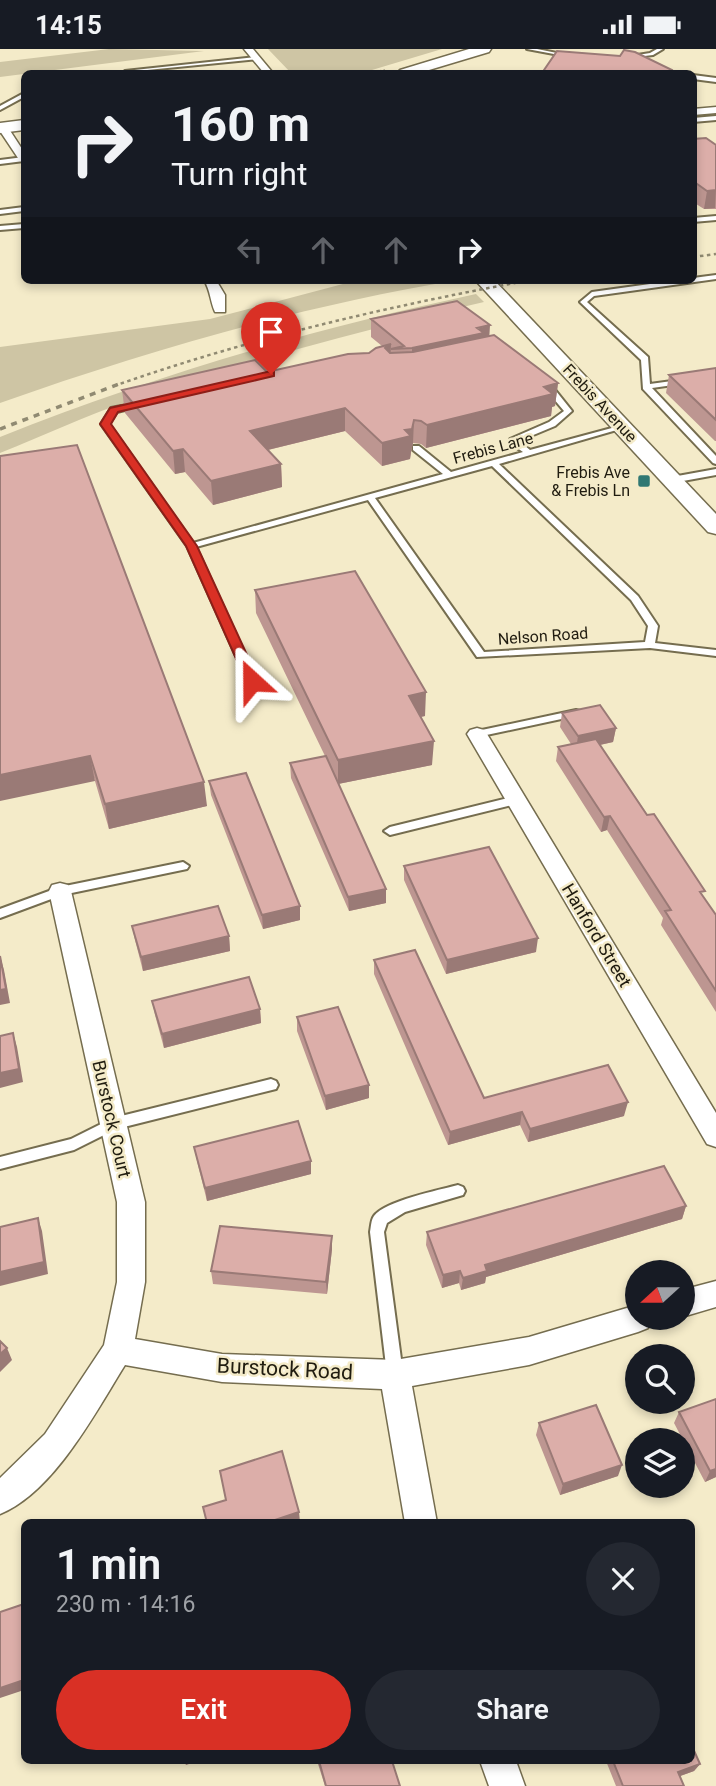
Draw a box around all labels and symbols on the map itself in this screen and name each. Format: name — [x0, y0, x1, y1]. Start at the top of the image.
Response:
pin — [241, 302, 301, 374]
street label: Frebis Avenue — [559, 360, 641, 446]
street label: Frebis Lane — [451, 428, 535, 468]
place label: Frebis Ave & Frebis Ln — [551, 463, 630, 500]
marker: Frebis Ave & Frebis Ln — [636, 473, 652, 489]
street label: Nelson Road — [497, 623, 589, 649]
position arrow — [215, 644, 289, 718]
street label: Hanford Street — [558, 879, 636, 991]
street label: Burstock Court — [88, 1058, 136, 1180]
north arrow — [625, 1260, 695, 1330]
street label: Burstock Road — [216, 1353, 354, 1385]

